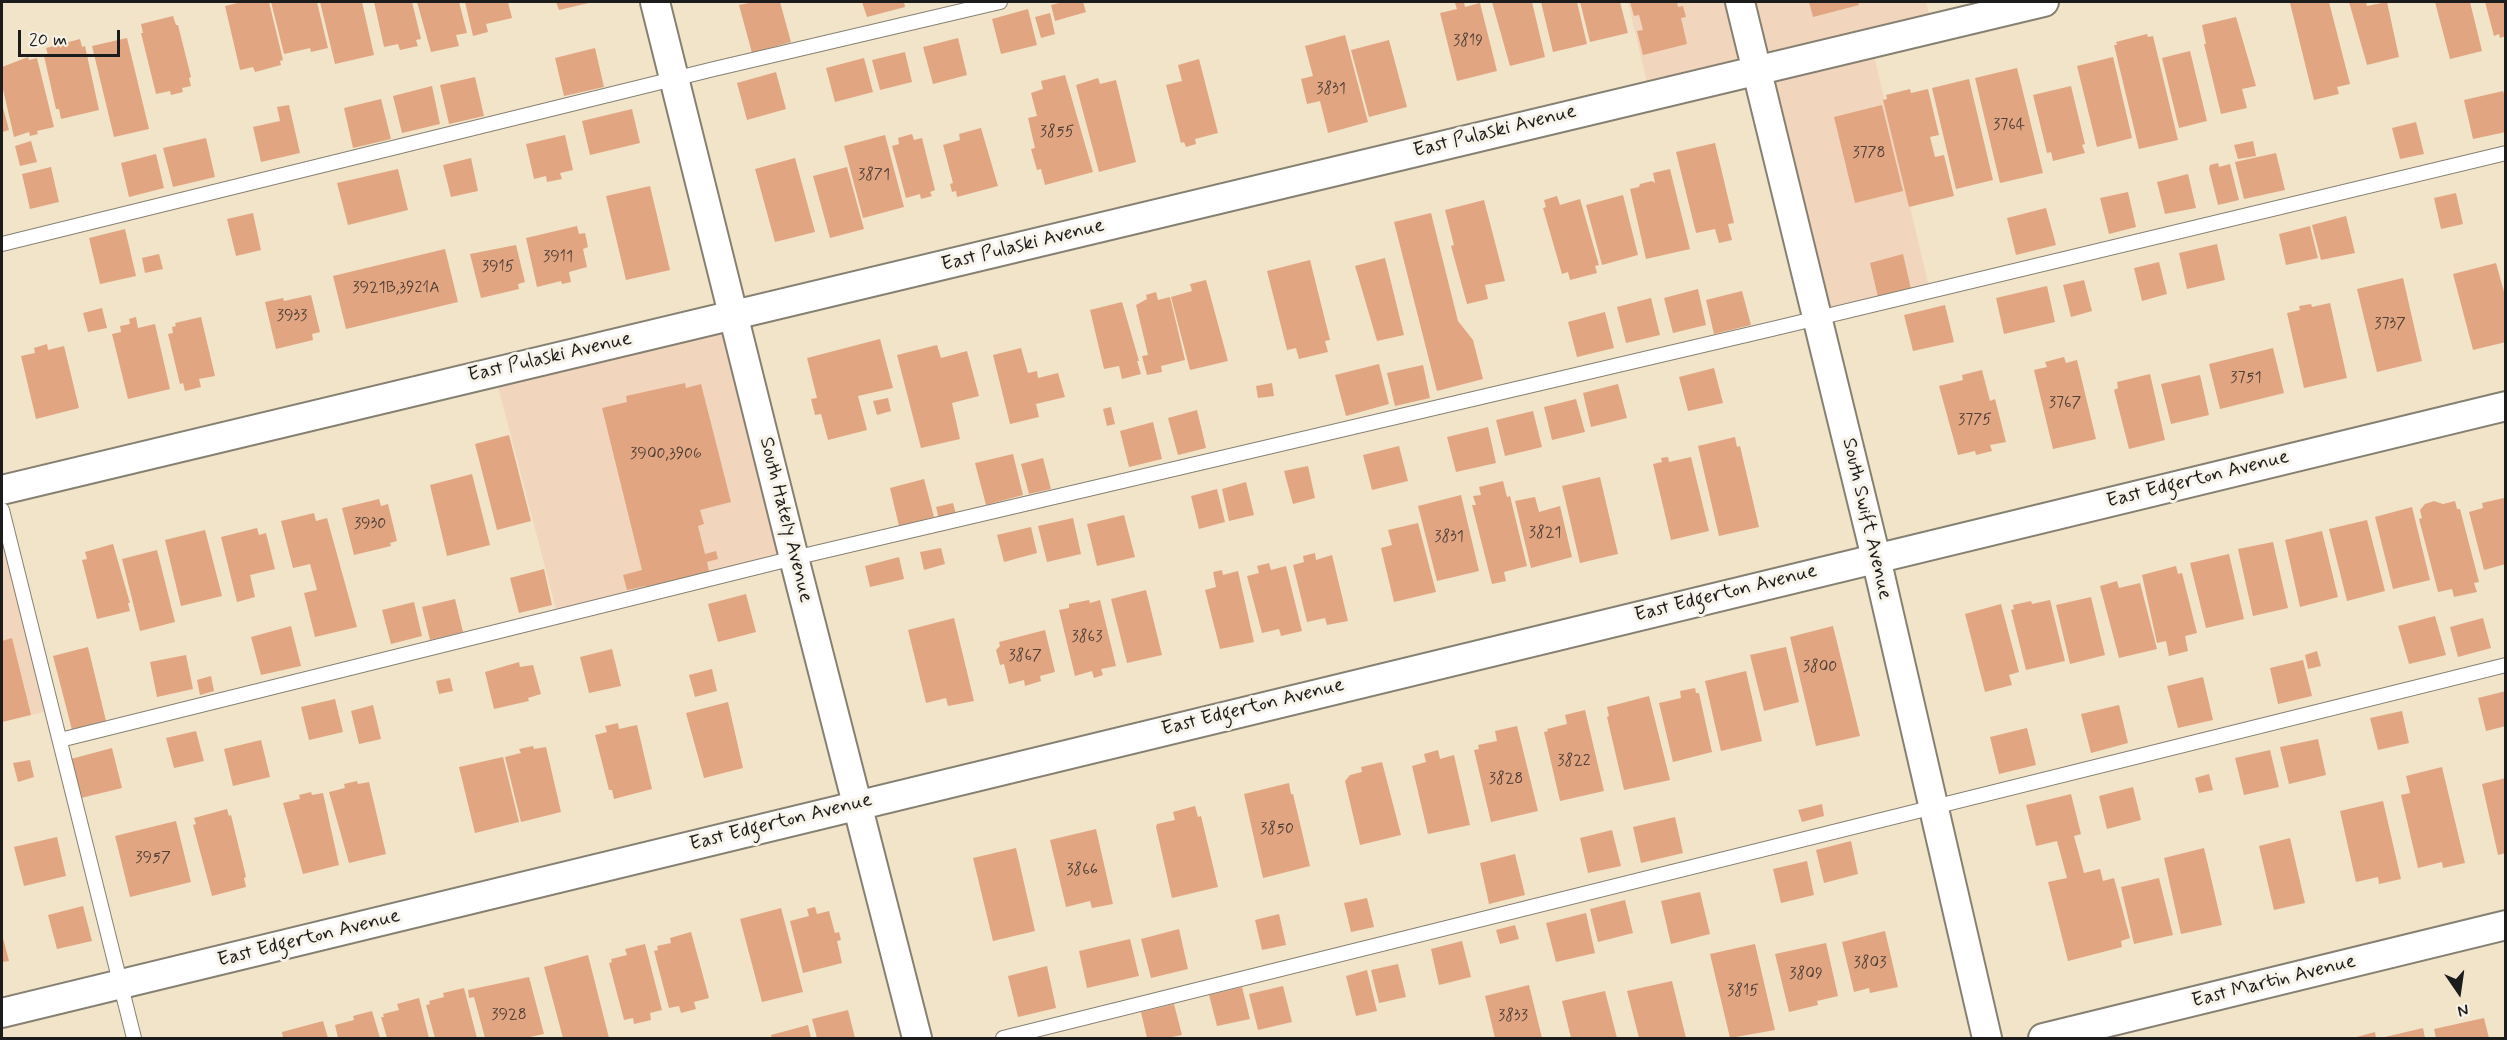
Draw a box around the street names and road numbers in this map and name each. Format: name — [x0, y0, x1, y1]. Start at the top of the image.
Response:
street label: East Pulaski Avenue — [1411, 100, 1579, 164]
street label: East Pulaski Avenue — [939, 214, 1107, 278]
street label: East Pulaski Avenue — [466, 328, 634, 388]
street label: South Hately Avenue — [753, 435, 817, 605]
street label: South Swift Avenue — [1836, 436, 1896, 602]
street label: East Edgerton Avenue — [2104, 446, 2292, 514]
street label: East Edgerton Avenue — [1632, 560, 1820, 628]
street label: East Edgerton Avenue — [1159, 674, 1347, 742]
street label: East Edgerton Avenue — [687, 789, 875, 857]
street label: East Edgerton Avenue — [215, 905, 403, 973]
street label: East Martin Avenue — [2190, 950, 2358, 1014]

